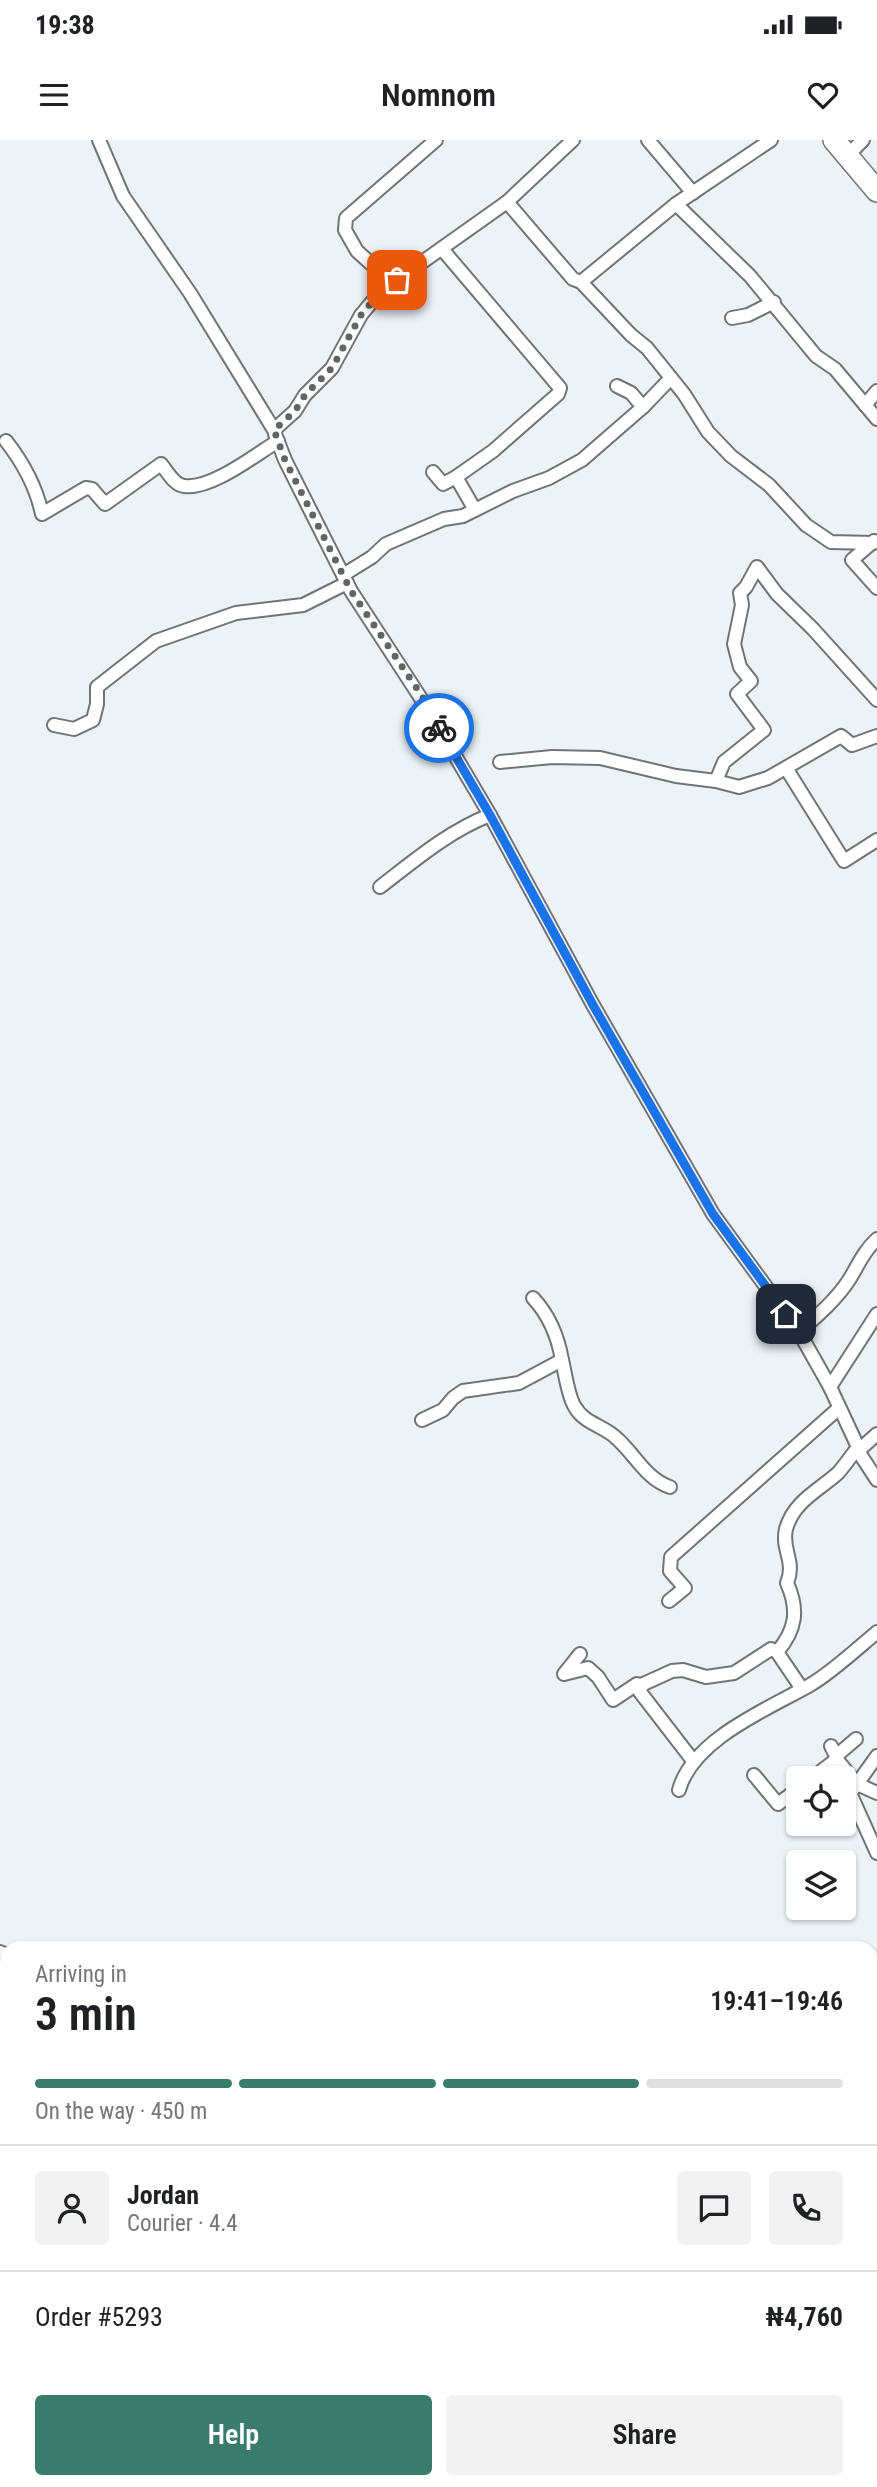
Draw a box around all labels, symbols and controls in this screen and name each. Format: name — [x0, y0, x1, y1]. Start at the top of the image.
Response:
text: 19:38 — [35, 10, 95, 40]
icon: menu — [35, 76, 73, 114]
text: Nomnom — [381, 76, 496, 114]
icon: heart — [804, 76, 842, 114]
pin — [367, 250, 427, 310]
icon: bag — [378, 261, 416, 299]
courier — [404, 693, 474, 763]
icon: bike — [420, 709, 458, 747]
pin — [756, 1284, 816, 1344]
icon: home — [767, 1295, 805, 1333]
map controls — [786, 1766, 856, 1920]
button: locate — [786, 1766, 856, 1836]
button: layers — [786, 1850, 856, 1920]
text: Arriving in — [35, 1961, 127, 1988]
text: 19:41–19:46 — [710, 1986, 843, 2016]
text: 3 min — [35, 1987, 137, 2041]
text: On the way · 450 m — [35, 2098, 207, 2125]
button: person — [35, 2171, 109, 2245]
button: chat — [677, 2171, 751, 2245]
button: phone — [769, 2171, 843, 2245]
text: Jordan — [127, 2180, 199, 2210]
text: Courier · 4.4 — [127, 2210, 238, 2237]
text: Order #5293 — [35, 2302, 163, 2332]
text: ₦4,760 — [766, 2302, 843, 2332]
button: Help — [35, 2395, 432, 2475]
button: Share — [446, 2395, 843, 2475]

